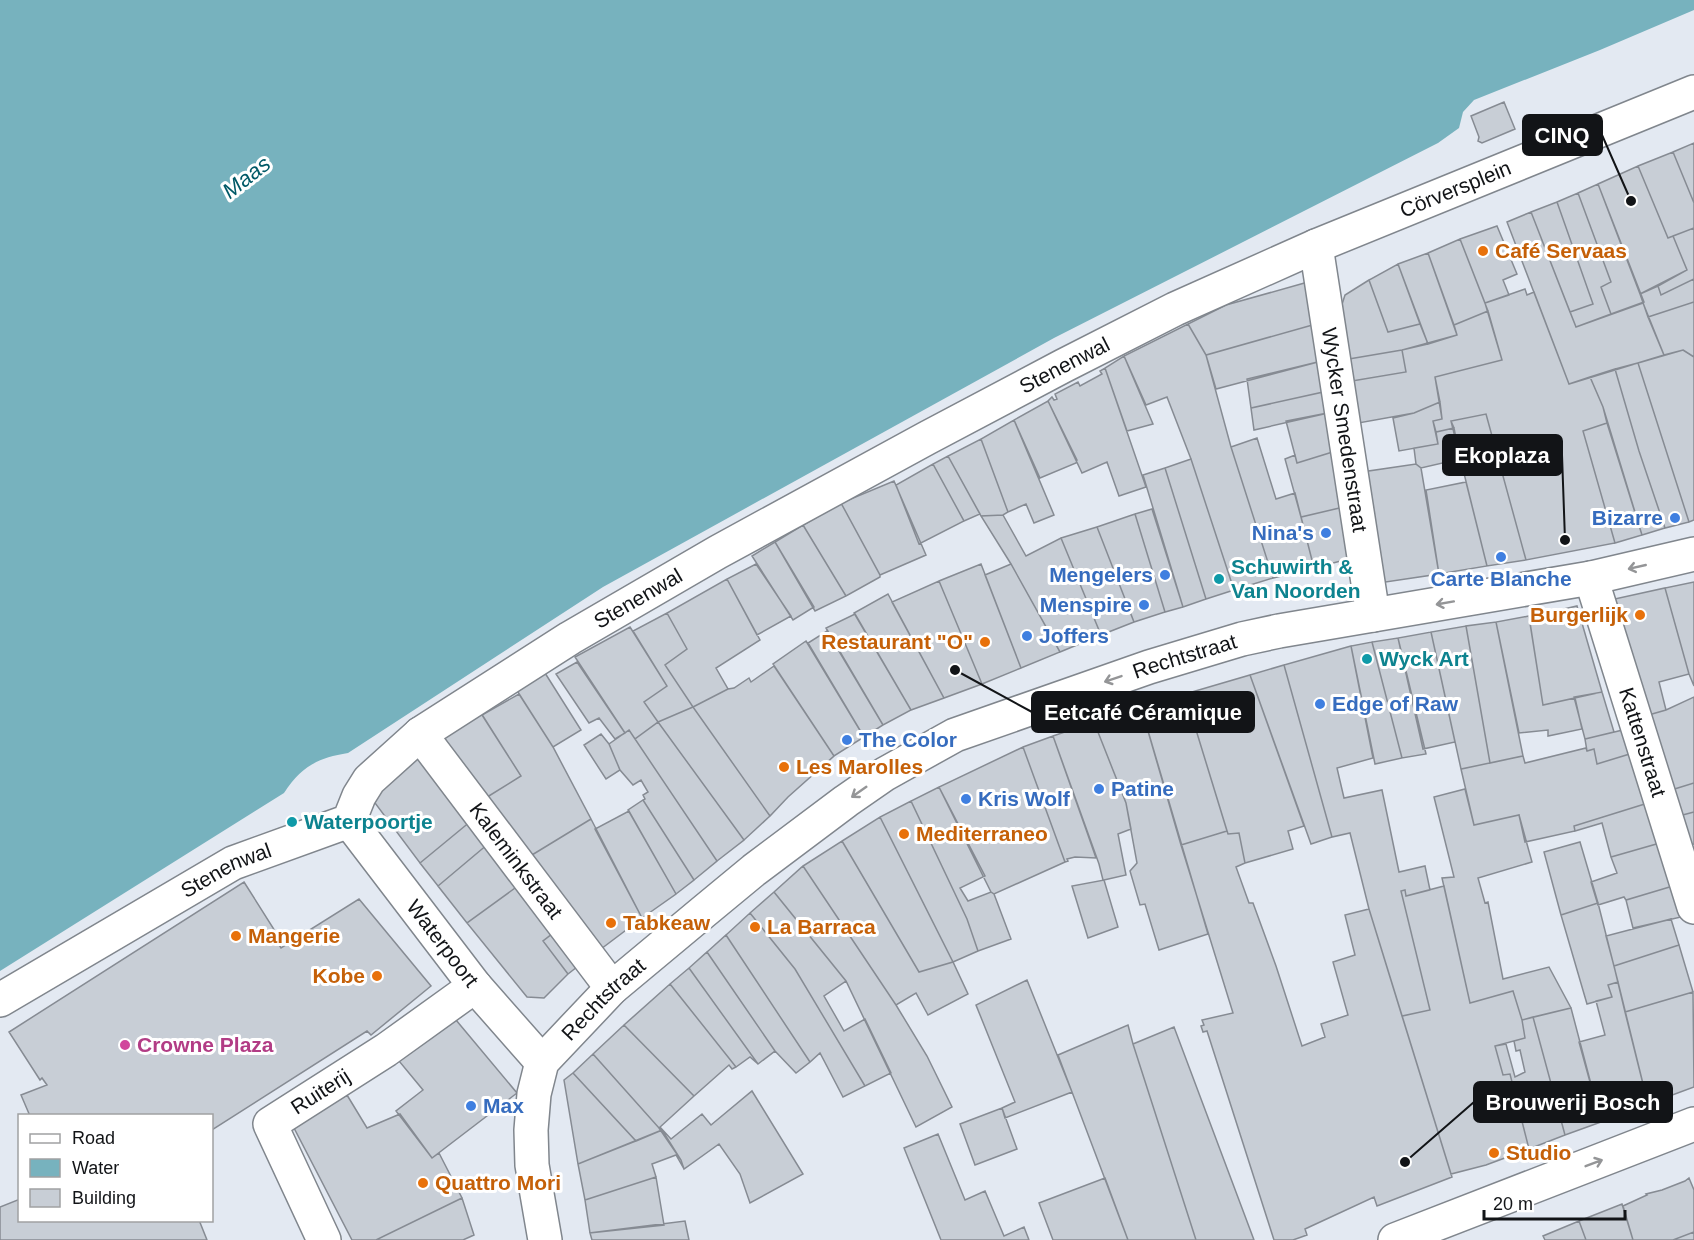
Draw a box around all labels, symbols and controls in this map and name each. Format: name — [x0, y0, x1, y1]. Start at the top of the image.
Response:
callout: CINQ — [1523, 115, 1602, 155]
text: CINQ — [1535, 123, 1590, 148]
water label: Maas — [217, 151, 275, 204]
street label: Cörversplein — [1396, 156, 1514, 222]
place label: Café Servaas — [1495, 239, 1627, 262]
marker: Café Servaas — [1476, 244, 1490, 258]
street label: Wycker Smedenstraat — [1318, 326, 1372, 534]
street label: Stenenwal — [1015, 332, 1113, 398]
callout: Ekoplaza — [1443, 435, 1562, 475]
text: Ekoplaza — [1454, 443, 1550, 468]
place label: Bizarre — [1592, 506, 1663, 529]
marker: Bizarre — [1668, 511, 1682, 525]
place label: Nina's — [1252, 521, 1314, 544]
marker: Nina's — [1319, 526, 1333, 540]
marker: Carte Blanche — [1494, 550, 1508, 564]
place label: Schuwirth & Van Noorden — [1231, 555, 1361, 602]
one-way arrow — [1628, 562, 1647, 574]
street label: Stenenwal — [590, 563, 686, 633]
place label: Mengelers — [1049, 563, 1153, 586]
place label: Carte Blanche — [1430, 567, 1572, 590]
marker: Mengelers — [1158, 568, 1172, 582]
marker: Schuwirth & Van Noorden — [1212, 572, 1226, 586]
place label: Menspire — [1040, 593, 1132, 616]
one-way arrow — [1436, 597, 1456, 608]
marker: Menspire — [1137, 598, 1151, 612]
place label: Burgerlijk — [1530, 603, 1628, 626]
marker: Burgerlijk — [1633, 608, 1647, 622]
place label: Joffers — [1039, 624, 1109, 647]
marker: Joffers — [1020, 629, 1034, 643]
street label: Rechtstraat — [1129, 629, 1239, 683]
place label: Restaurant "O" — [821, 630, 973, 653]
marker: Restaurant "O" — [978, 635, 992, 649]
place label: Wyck Art — [1379, 647, 1469, 670]
marker: Wyck Art — [1360, 652, 1374, 666]
one-way arrow — [1104, 674, 1122, 685]
street label: Kattenstraat — [1615, 684, 1671, 800]
callout: Eetcafé Céramique — [1032, 692, 1254, 732]
place label: Edge of Raw — [1332, 692, 1459, 715]
marker: Edge of Raw — [1313, 697, 1327, 711]
text: Eetcafé Céramique — [1044, 700, 1242, 725]
place label: The Color — [859, 728, 957, 751]
marker: The Color — [840, 733, 854, 747]
place label: Les Marolles — [796, 755, 923, 778]
marker: Les Marolles — [777, 760, 791, 774]
place label: Patine — [1111, 777, 1174, 800]
marker: Patine — [1092, 782, 1106, 796]
one-way arrow — [851, 786, 868, 798]
place label: Kris Wolf — [978, 787, 1071, 810]
marker: Kris Wolf — [959, 792, 973, 806]
street label: Kaleminkstraat — [465, 798, 567, 923]
place label: Waterpoortje — [304, 810, 433, 833]
marker: Waterpoortje — [285, 815, 299, 829]
place label: Mediterraneo — [916, 822, 1048, 845]
marker: Mediterraneo — [897, 827, 911, 841]
street label: Stenenwal — [177, 838, 274, 902]
street label: Waterpoort — [402, 895, 483, 991]
place label: Tabkeaw — [623, 911, 711, 934]
place label: La Barraca — [767, 915, 876, 938]
marker: Tabkeaw — [604, 916, 618, 930]
marker: La Barraca — [748, 920, 762, 934]
place label: Mangerie — [248, 924, 340, 947]
marker: Mangerie — [229, 929, 243, 943]
street label: Rechtstraat — [557, 953, 650, 1045]
place label: Kobe — [313, 964, 365, 987]
marker: Kobe — [370, 969, 384, 983]
place label: Crowne Plaza — [137, 1033, 274, 1056]
marker: Crowne Plaza — [118, 1038, 132, 1052]
street label: Ruiterij — [287, 1064, 354, 1119]
callout: Brouwerij Bosch — [1474, 1082, 1672, 1122]
text: Brouwerij Bosch — [1486, 1090, 1660, 1115]
place label: Max — [483, 1094, 524, 1117]
marker: Max — [464, 1099, 478, 1113]
legend — [18, 1114, 213, 1222]
text: Road — [72, 1128, 115, 1148]
place label: Studio — [1506, 1141, 1571, 1164]
marker: Studio — [1487, 1146, 1501, 1160]
one-way arrow — [1584, 1157, 1603, 1168]
text: Water — [72, 1158, 119, 1178]
place label: Quattro Mori — [435, 1171, 561, 1194]
marker: Quattro Mori — [416, 1176, 430, 1190]
scale bar — [1484, 1183, 1625, 1221]
text: Building — [72, 1188, 136, 1208]
text: 20 m — [1493, 1194, 1533, 1214]

